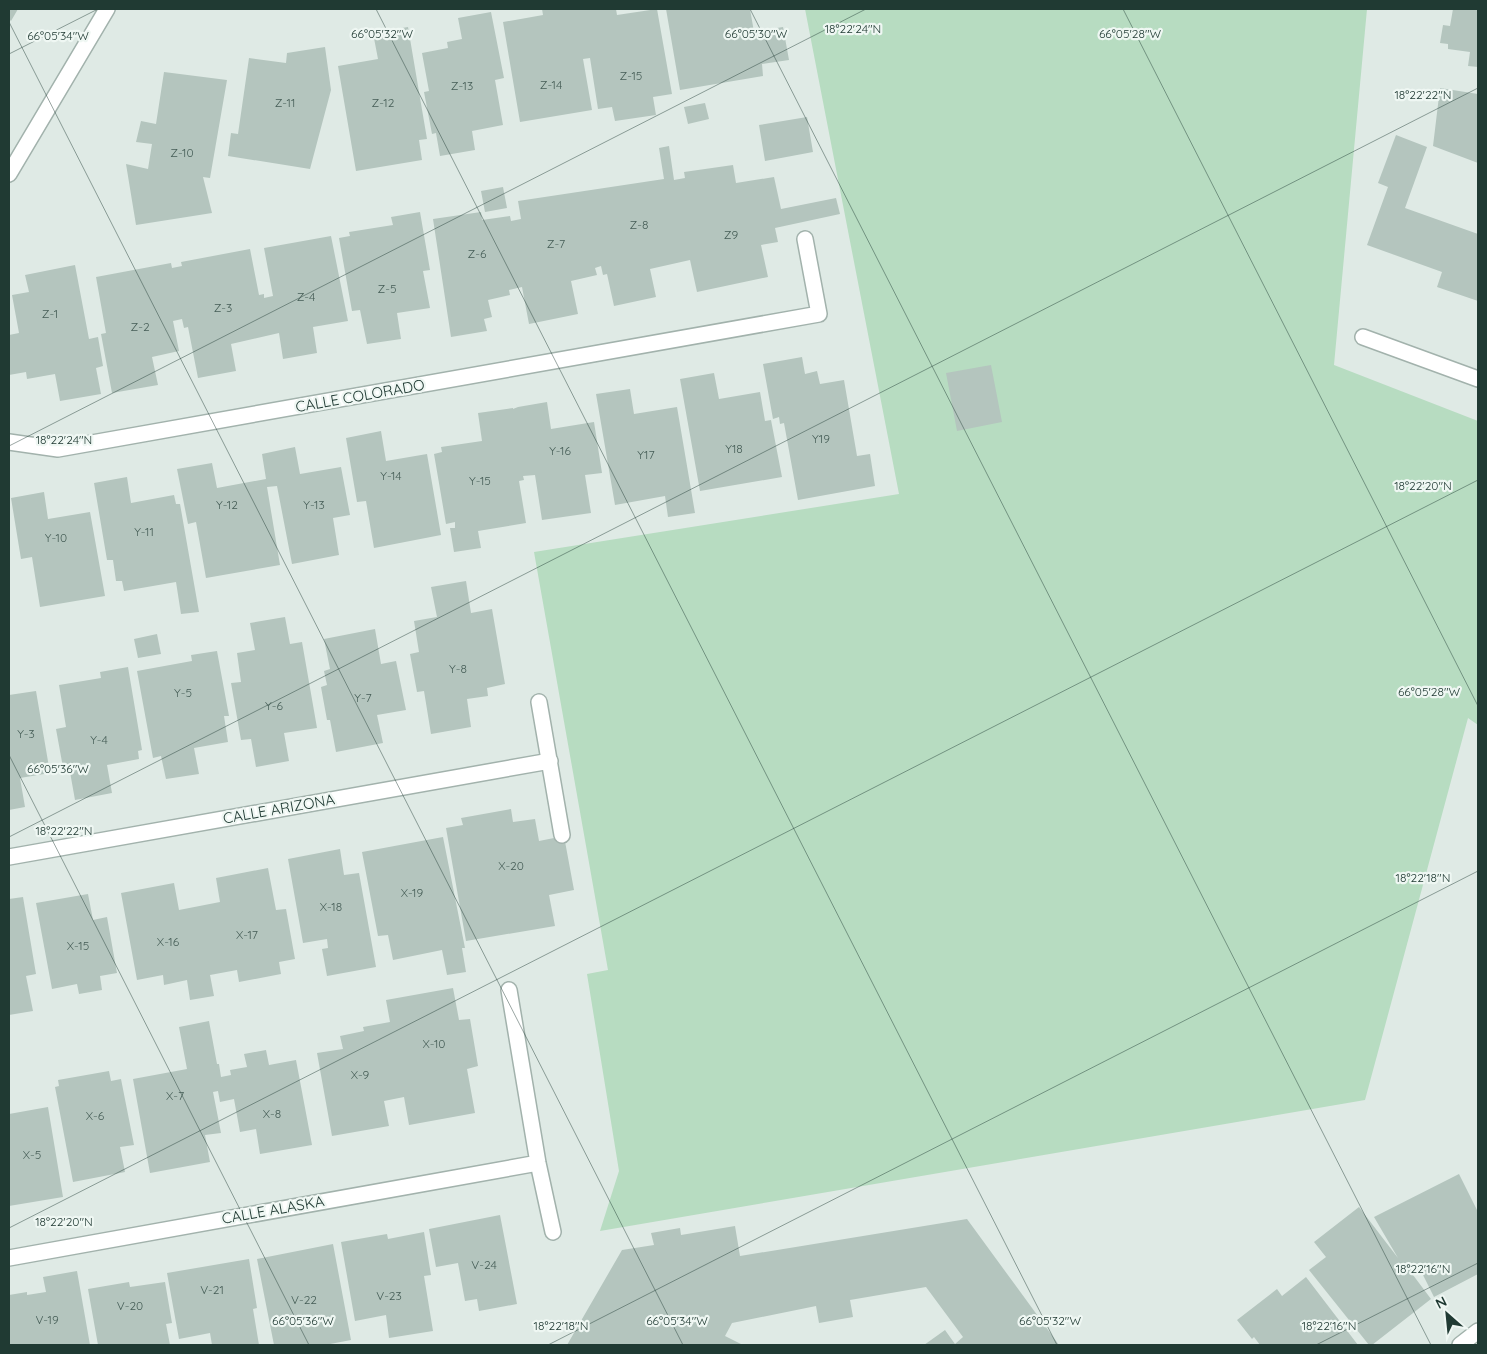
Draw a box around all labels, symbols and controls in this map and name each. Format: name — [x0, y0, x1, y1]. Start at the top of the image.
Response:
text: 18°22'24"N — [825, 21, 881, 36]
text: 66°05'32"W — [351, 26, 413, 41]
text: 66°05'30"W — [725, 26, 788, 41]
text: 66°05'28"W — [1099, 26, 1162, 41]
text: 66°05'34"W — [27, 28, 89, 43]
house number: Z-15 — [620, 68, 642, 83]
house number: Z-14 — [540, 77, 562, 92]
house number: Z-13 — [451, 78, 473, 93]
text: 18°22'22"N — [1394, 87, 1452, 102]
house number: Z-11 — [275, 95, 295, 110]
house number: Z-12 — [372, 95, 395, 110]
house number: Z-10 — [170, 145, 194, 160]
house number: Z-8 — [630, 217, 648, 232]
house number: Z9 — [724, 227, 739, 242]
house number: Z-7 — [547, 236, 565, 251]
house number: Z-6 — [468, 246, 487, 261]
house number: Z-5 — [378, 281, 396, 296]
house number: Z-4 — [297, 289, 315, 304]
house number: Z-3 — [214, 300, 232, 315]
house number: Z-1 — [42, 306, 58, 321]
house number: Z-2 — [130, 319, 150, 334]
street label: CALLE COLORADO — [294, 375, 426, 416]
house number: Y19 — [812, 431, 830, 446]
text: 18°22'24"N — [36, 432, 92, 447]
house number: Y18 — [725, 441, 743, 456]
house number: Y-16 — [549, 443, 571, 458]
house number: Y17 — [637, 447, 655, 462]
house number: Y-14 — [380, 468, 402, 483]
house number: Y-15 — [469, 473, 491, 488]
text: 18°22'20"N — [1394, 478, 1452, 493]
house number: Y-12 — [216, 497, 238, 512]
house number: Y-13 — [303, 497, 325, 512]
house number: Y-11 — [134, 524, 154, 539]
house number: Y-10 — [45, 530, 67, 545]
house number: Y-8 — [449, 661, 467, 676]
text: 66°05'28"W — [1398, 684, 1461, 699]
house number: Y-5 — [174, 685, 192, 700]
house number: Y-7 — [354, 690, 372, 705]
house number: Y-6 — [265, 698, 283, 713]
house number: Y-3 — [17, 726, 35, 741]
house number: Y-4 — [90, 732, 108, 747]
text: 66°05'36"W — [27, 761, 89, 776]
street label: CALLE ARIZONA — [221, 789, 337, 828]
text: 18°22'22"N — [35, 823, 93, 838]
house number: X-20 — [498, 858, 524, 873]
text: 18°22'18"N — [1396, 870, 1450, 885]
house number: X-19 — [401, 885, 424, 900]
house number: X-18 — [320, 899, 342, 914]
house number: X-17 — [236, 927, 258, 942]
house number: X-16 — [157, 934, 180, 949]
house number: X-15 — [67, 938, 89, 953]
house number: X-10 — [423, 1036, 445, 1051]
house number: X-9 — [351, 1067, 370, 1082]
house number: X-7 — [166, 1088, 184, 1103]
house number: X-8 — [263, 1106, 281, 1121]
house number: X-6 — [86, 1108, 105, 1123]
house number: X-5 — [23, 1147, 41, 1162]
street label: CALLE ALASKA — [220, 1191, 326, 1228]
text: 18°22'20"N — [35, 1214, 93, 1229]
house number: V-24 — [471, 1257, 497, 1272]
text: 18°22'16"N — [1396, 1261, 1450, 1276]
house number: V-21 — [200, 1282, 224, 1297]
house number: V-23 — [376, 1288, 402, 1303]
north arrow — [1422, 1289, 1472, 1339]
house number: V-22 — [291, 1292, 317, 1307]
text: N — [1432, 1292, 1450, 1313]
house number: V-20 — [117, 1298, 143, 1313]
house number: V-19 — [35, 1312, 59, 1327]
text: 66°05'36"W — [272, 1313, 334, 1328]
text: 66°05'34"W — [646, 1313, 708, 1328]
text: 66°05'32"W — [1019, 1313, 1081, 1328]
text: 18°22'18"N — [534, 1318, 588, 1333]
text: 18°22'16"N — [1302, 1318, 1356, 1333]

